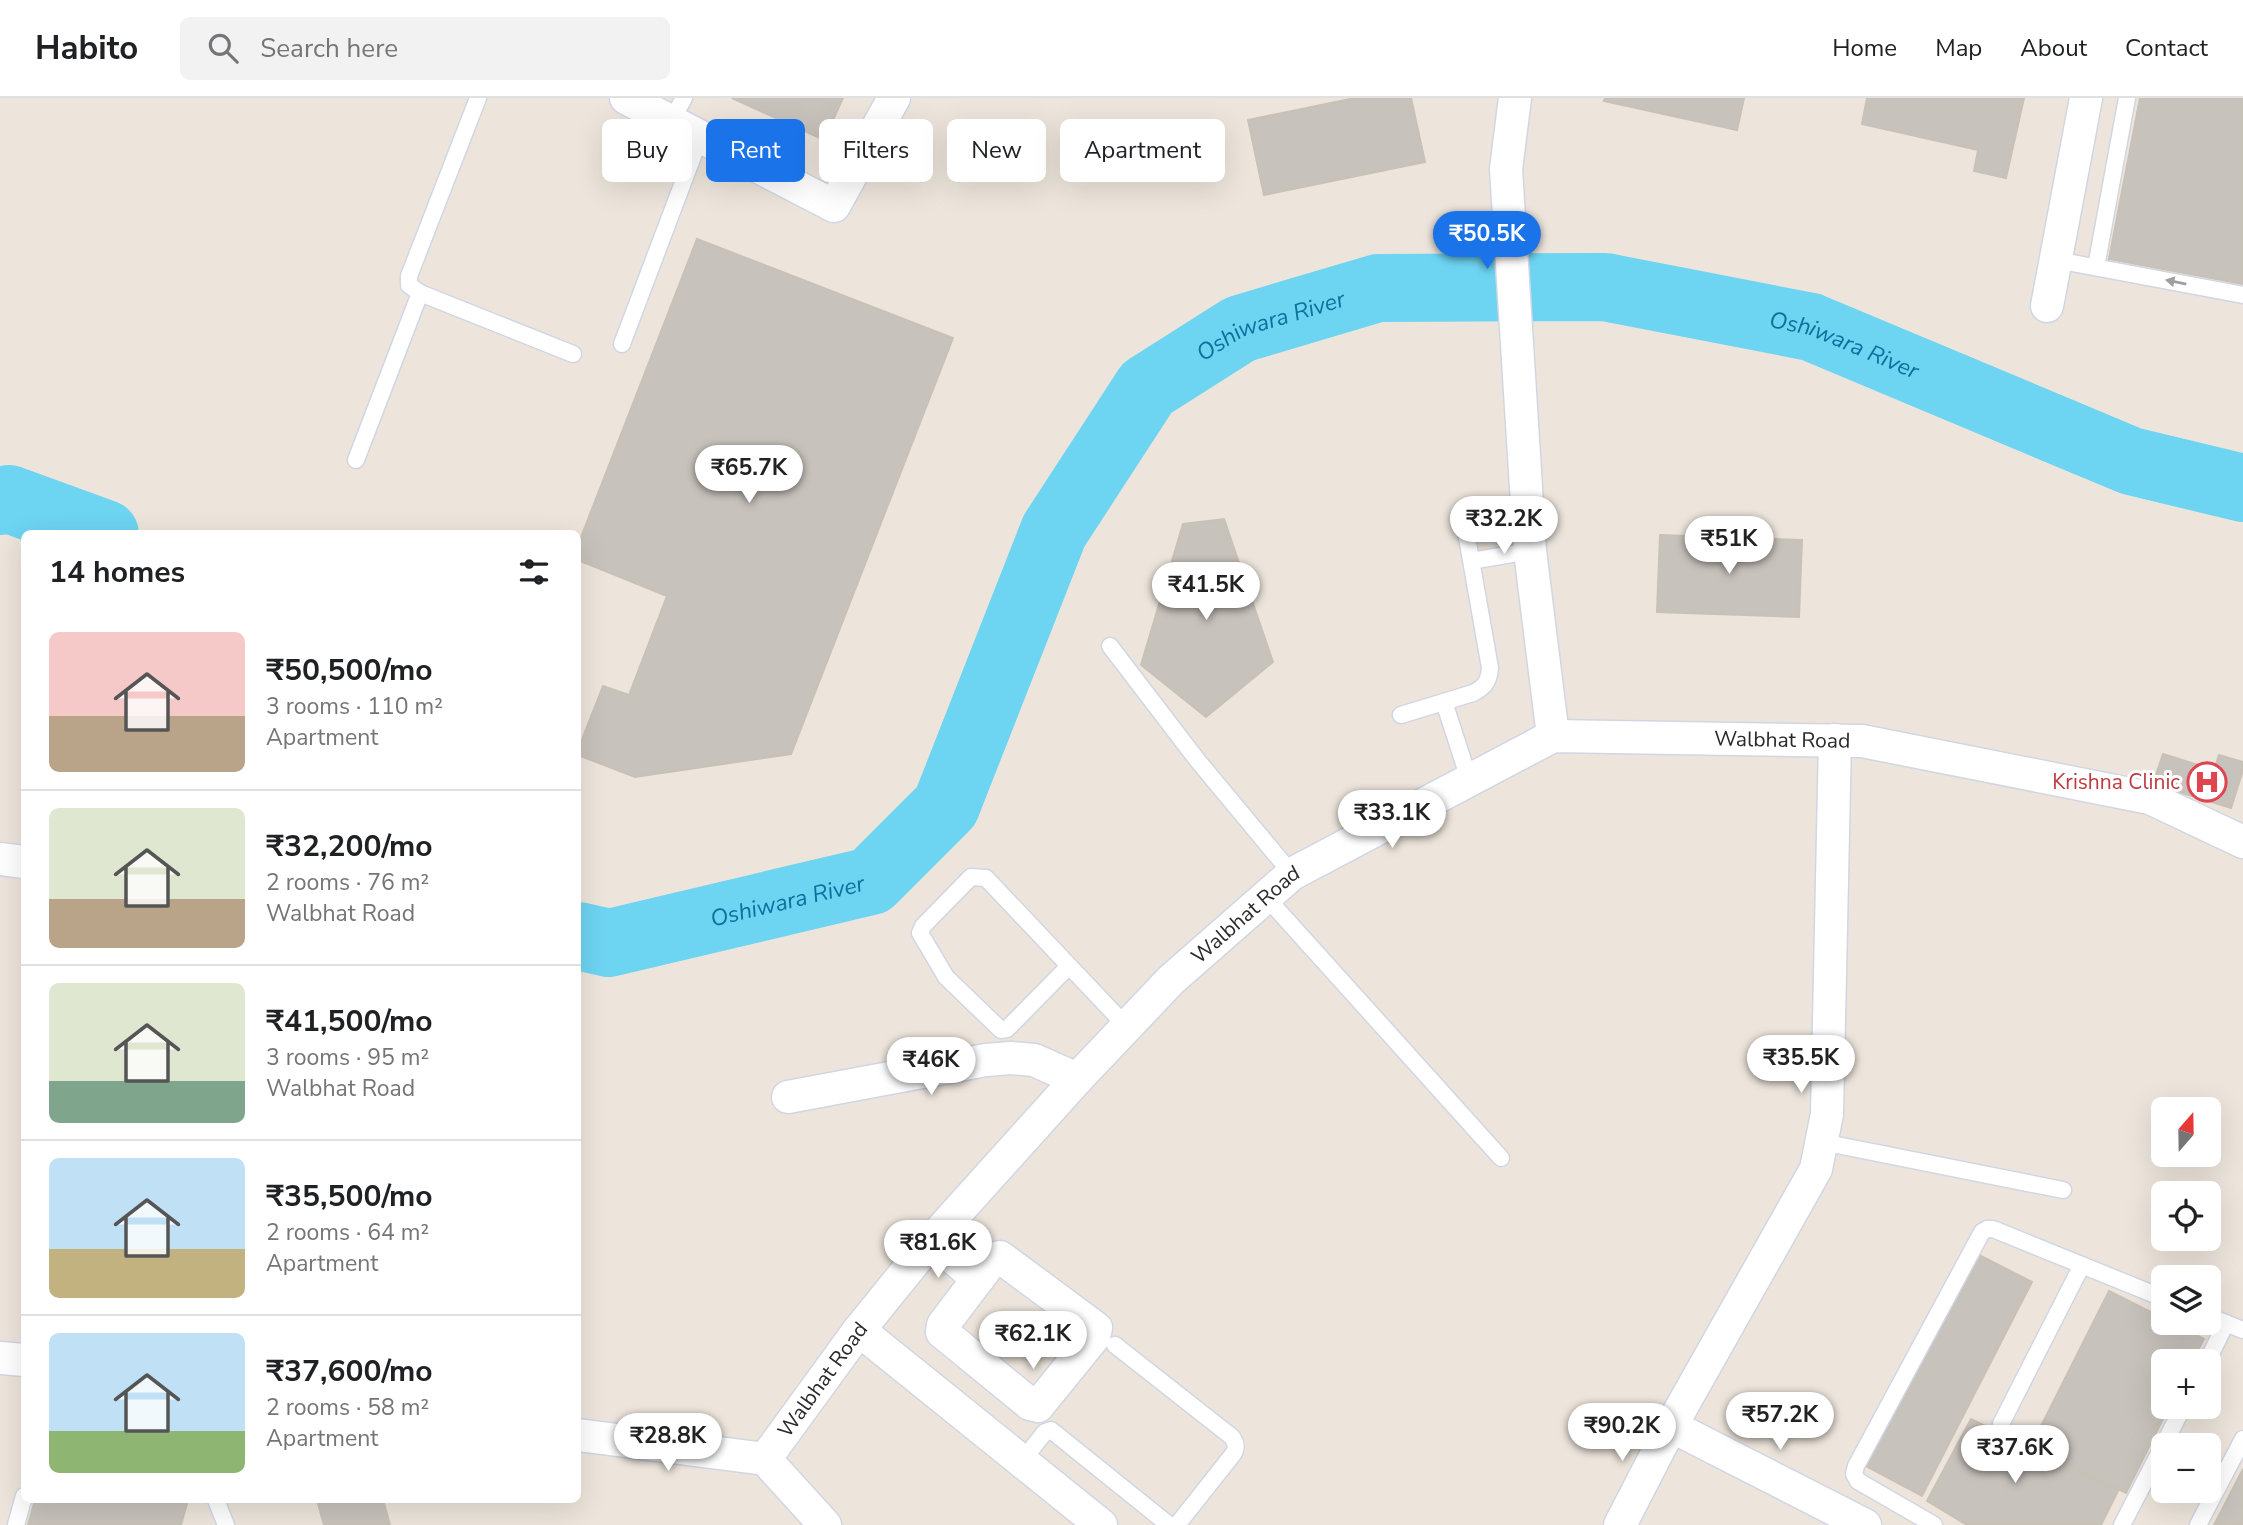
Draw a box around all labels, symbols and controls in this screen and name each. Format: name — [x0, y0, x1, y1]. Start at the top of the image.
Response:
search box — [180, 17, 670, 80]
text: Habito — [35, 26, 138, 71]
icon: search — [204, 29, 242, 67]
text: Search here — [260, 31, 398, 66]
text: Home — [1832, 32, 1897, 64]
text: Map — [1935, 32, 1982, 64]
text: About — [2020, 32, 2087, 64]
text: Contact — [2125, 32, 2208, 64]
chip: Buy — [602, 119, 692, 182]
chip: Rent — [706, 119, 805, 182]
chip: Filters — [819, 119, 933, 182]
chip: New — [947, 119, 1046, 182]
chip: Apartment — [1060, 119, 1225, 182]
pin: ₹50.5K — [1430, 212, 1544, 271]
text: ₹50.5K — [1449, 218, 1525, 249]
one-way arrow — [2165, 276, 2187, 287]
water label: Oshiwara River — [1190, 283, 1349, 368]
water label: Oshiwara River — [1767, 304, 1924, 386]
pin: ₹65.7K — [692, 446, 806, 505]
text: ₹65.7K — [711, 452, 787, 483]
pin: ₹32.2K — [1447, 496, 1561, 556]
text: ₹32.2K — [1466, 503, 1542, 534]
pin: ₹51K — [1688, 517, 1770, 576]
text: ₹51K — [1701, 523, 1757, 554]
text: 14 homes — [49, 552, 185, 593]
icon: filters — [515, 553, 553, 591]
pin: ₹41.5K — [1149, 562, 1263, 622]
text: ₹41.5K — [1168, 569, 1244, 600]
text: ₹50,500/mo — [266, 650, 433, 691]
icon: home — [105, 660, 189, 744]
text: 3 rooms · 110 m² — [266, 691, 443, 722]
text: Apartment — [266, 722, 378, 753]
street label: Walbhat Road — [1714, 725, 1851, 755]
hospital icon: Krishna Clinic — [2186, 761, 2228, 803]
place label: Krishna Clinic — [2052, 768, 2180, 796]
pin: ₹33.1K — [1335, 790, 1449, 850]
text: ₹33.1K — [1354, 797, 1430, 828]
text: ₹32,200/mo — [266, 826, 433, 867]
icon: home — [105, 836, 189, 920]
street label: Walbhat Road — [1185, 859, 1304, 970]
text: 2 rooms · 76 m² — [266, 867, 429, 898]
water label: Oshiwara River — [707, 867, 868, 934]
text: Walbhat Road — [266, 898, 415, 929]
text: ₹41,500/mo — [266, 1001, 433, 1042]
icon: home — [105, 1011, 189, 1095]
pin: ₹35.5K — [1744, 1035, 1858, 1095]
pin: ₹46K — [890, 1038, 972, 1097]
text: 3 rooms · 95 m² — [266, 1042, 429, 1073]
text: ₹35.5K — [1763, 1042, 1839, 1073]
text: ₹46K — [903, 1044, 959, 1075]
text: Walbhat Road — [266, 1073, 415, 1104]
north arrow — [2151, 1097, 2221, 1167]
map controls — [2151, 1097, 2221, 1503]
text: ₹35,500/mo — [266, 1176, 433, 1217]
button: locate — [2151, 1181, 2221, 1251]
icon: home — [105, 1186, 189, 1270]
text: 2 rooms · 64 m² — [266, 1217, 429, 1248]
pin: ₹81.6K — [881, 1220, 995, 1280]
text: ₹81.6K — [900, 1227, 976, 1258]
text: Apartment — [266, 1248, 378, 1279]
button: layers — [2151, 1265, 2221, 1335]
pin: ₹62.1K — [976, 1312, 1090, 1371]
street label: Walbhat Road — [771, 1316, 874, 1443]
text: ₹62.1K — [995, 1318, 1071, 1349]
button: + — [2151, 1349, 2221, 1419]
text: ₹37,600/mo — [266, 1351, 433, 1392]
icon: home — [105, 1361, 189, 1445]
text: 2 rooms · 58 m² — [266, 1392, 429, 1423]
pin: ₹57.2K — [1723, 1392, 1837, 1452]
text: ₹57.2K — [1742, 1399, 1818, 1430]
pin: ₹90.2K — [1565, 1404, 1679, 1463]
text: ₹90.2K — [1584, 1410, 1660, 1441]
pin: ₹28.8K — [611, 1414, 725, 1473]
text: ₹28.8K — [630, 1420, 706, 1451]
text: Apartment — [266, 1423, 378, 1454]
pin: ₹37.6K — [1958, 1426, 2072, 1485]
text: ₹37.6K — [1977, 1432, 2053, 1463]
button: − — [2151, 1433, 2221, 1503]

